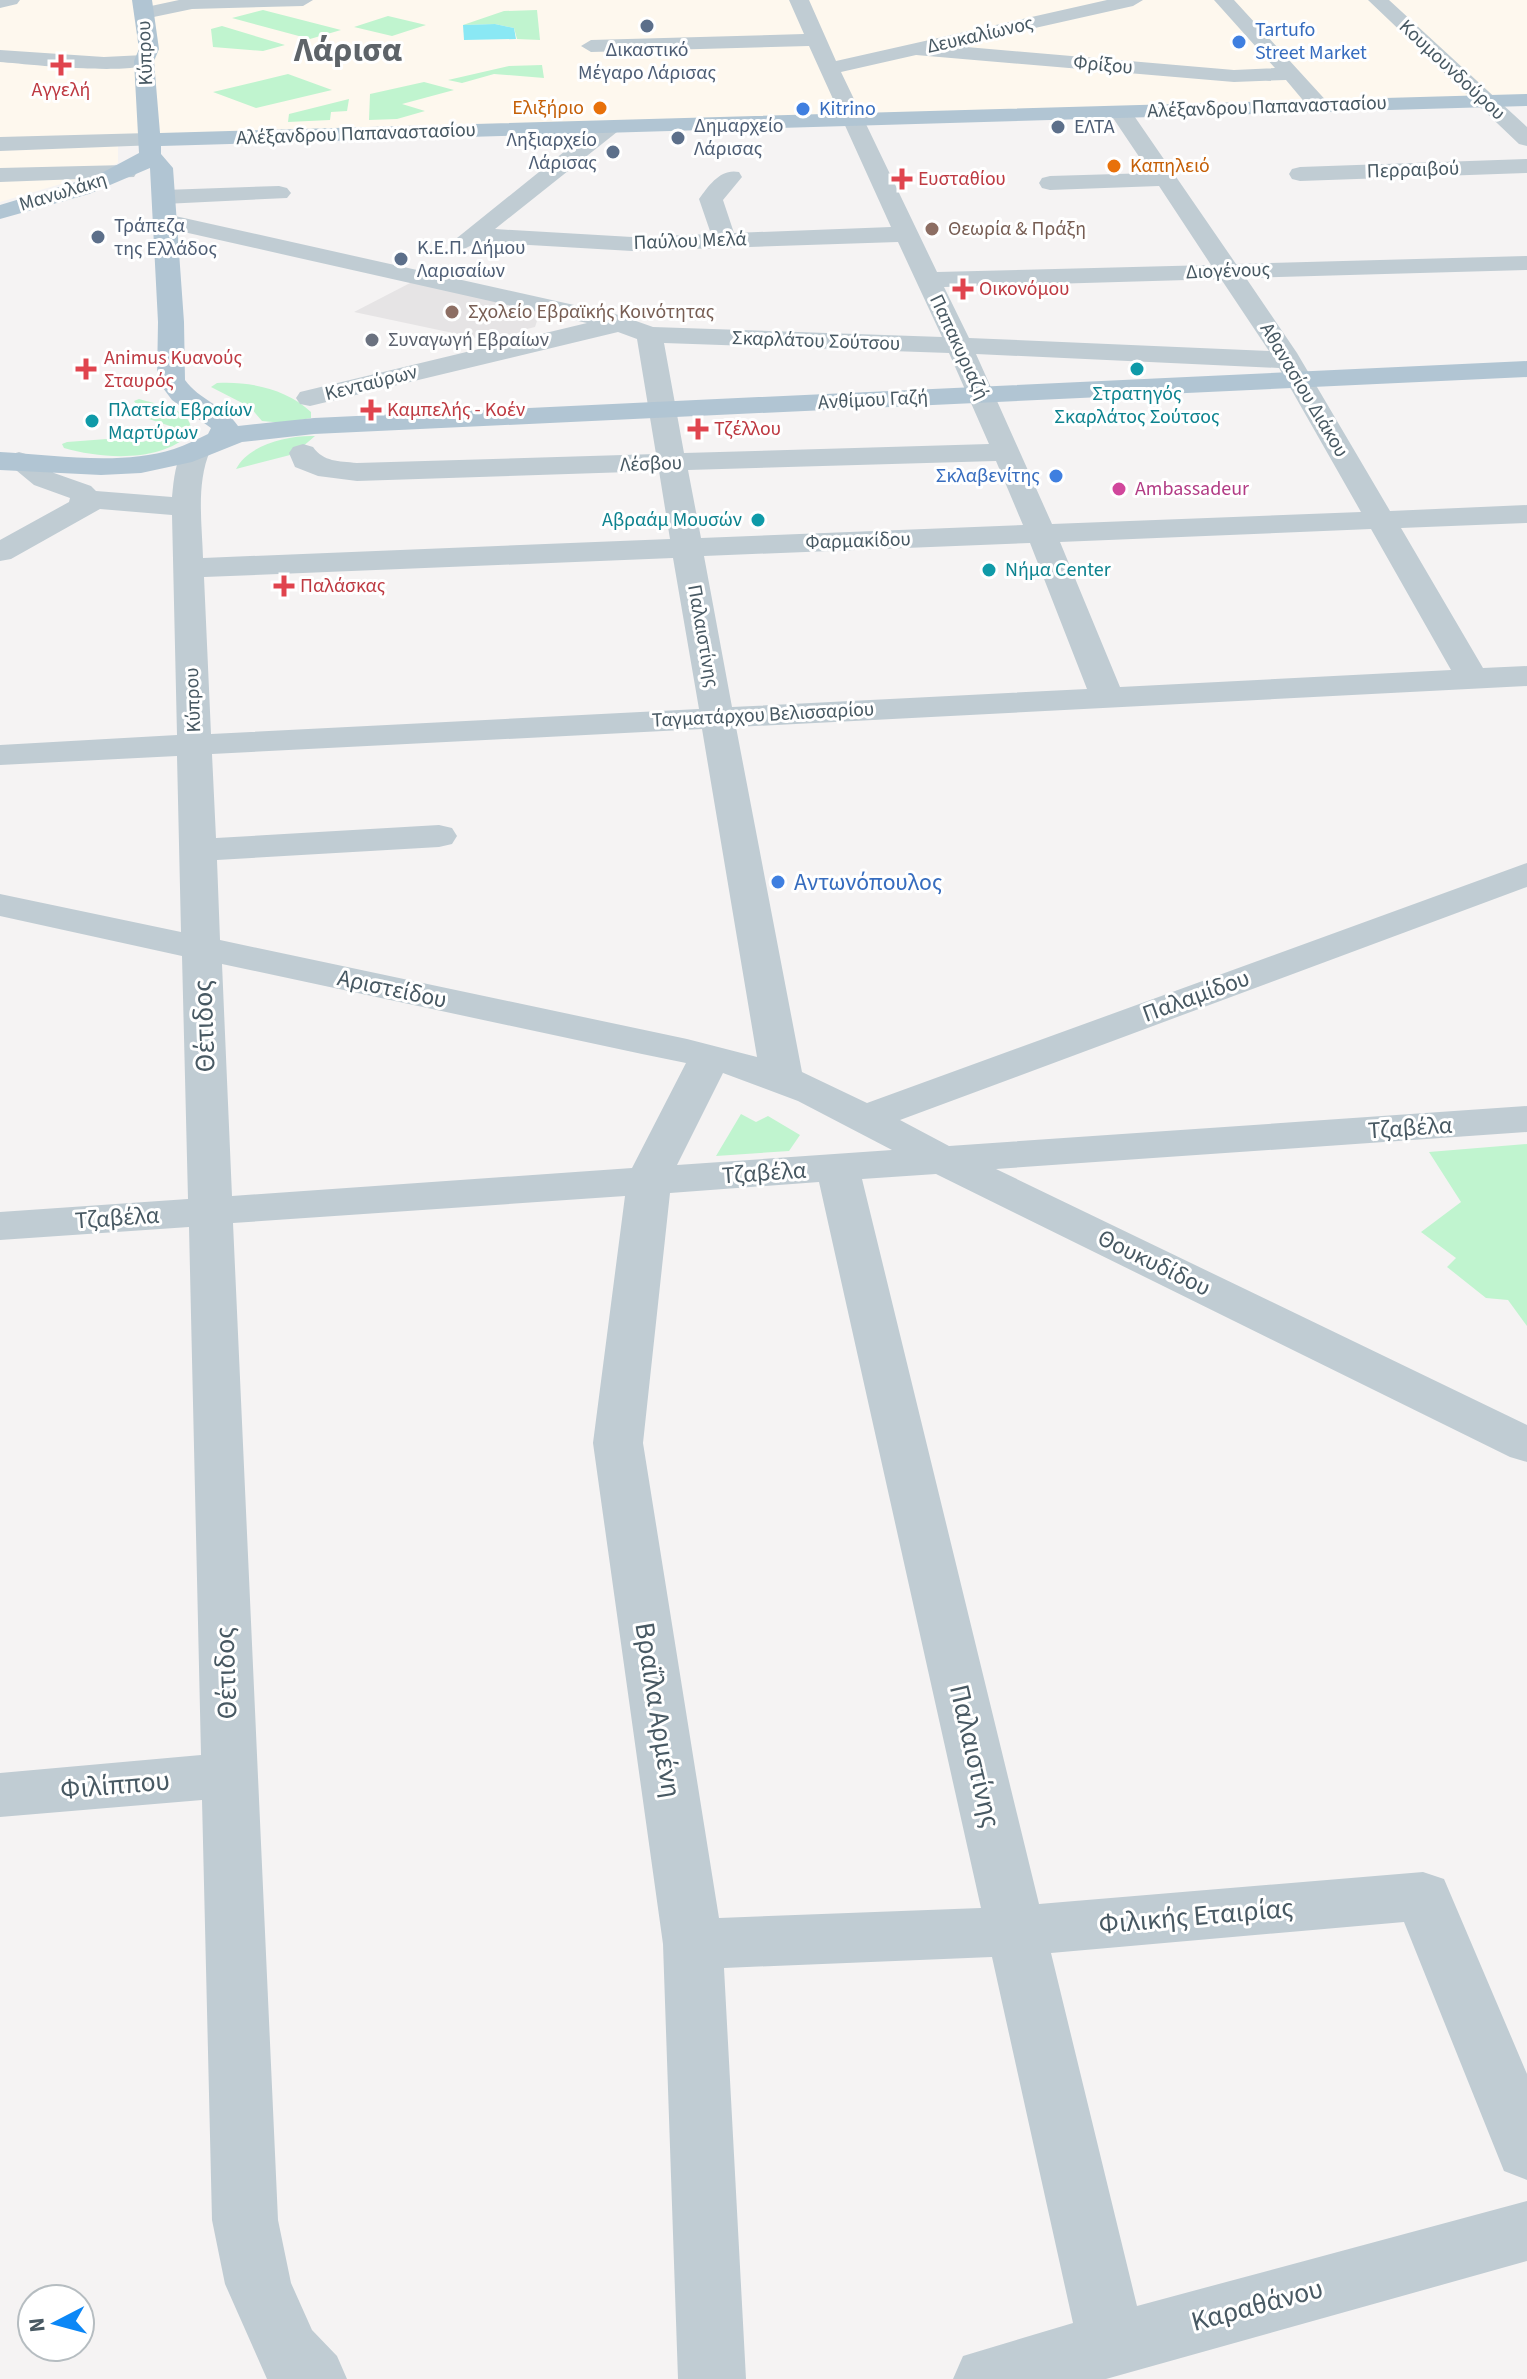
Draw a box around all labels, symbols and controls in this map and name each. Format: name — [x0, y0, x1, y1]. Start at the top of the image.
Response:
street label: Δευκαλίωνος — [924, 9, 1036, 61]
street label: Κουμουνδούρου — [1392, 13, 1512, 127]
place label: Tartufo Street Market — [1255, 16, 1367, 67]
marker: Δικαστικό Μέγαρο Λάρισας — [638, 17, 656, 35]
street label: Κύπρου — [130, 20, 160, 86]
district label: Λάρισα — [293, 26, 403, 75]
marker: Tartufo Street Market — [1230, 33, 1248, 51]
place label: Δικαστικό Μέγαρο Λάρισας — [578, 36, 716, 87]
street label: Φρίξου — [1072, 48, 1134, 82]
marker: Αγγελή — [52, 56, 70, 74]
place label: Αγγελή — [32, 76, 90, 104]
street label: Αλέξανδρου Παπαναστασίου — [1147, 89, 1387, 125]
place label: Ελιξήριο — [512, 94, 584, 122]
place label: Kitrino — [819, 95, 876, 123]
marker: Ελιξήριο — [591, 99, 609, 117]
marker: Kitrino — [794, 100, 812, 118]
place label: Δημαρχείο Λάρισας — [694, 112, 783, 163]
place label: ΕΛΤΑ — [1074, 113, 1115, 141]
street label: Αλέξανδρου Παπαναστασίου — [236, 116, 476, 152]
marker: ΕΛΤΑ — [1049, 118, 1067, 136]
place label: Ληξιαρχείο Λάρισας — [507, 126, 597, 177]
marker: Δημαρχείο Λάρισας — [669, 129, 687, 147]
marker: Ληξιαρχείο Λάρισας — [604, 143, 622, 161]
place label: Καπηλειό — [1130, 152, 1210, 180]
street label: Περραιβού — [1366, 154, 1460, 186]
marker: Καπηλειό — [1105, 157, 1123, 175]
street label: Μανωλάκη — [16, 165, 110, 219]
place label: Ευσταθίου — [918, 165, 1006, 193]
marker: Ευσταθίου — [893, 170, 911, 188]
place label: Τράπεζα της Ελλάδος — [114, 212, 217, 263]
place label: Θεωρία & Πράξη — [948, 215, 1086, 243]
marker: Θεωρία & Πράξη — [923, 220, 941, 238]
street label: Παύλου Μελά — [633, 225, 747, 257]
marker: Τράπεζα της Ελλάδος — [89, 228, 107, 246]
place label: Κ.Ε.Π. Δήμου Λαρισαίων — [417, 234, 526, 285]
marker: Κ.Ε.Π. Δήμου Λαρισαίων — [392, 250, 410, 268]
street label: Διογένους — [1185, 256, 1271, 286]
place label: Οικονόμου — [979, 275, 1069, 303]
marker: Οικονόμου — [954, 280, 972, 298]
street label: Παπακυριαζή — [922, 290, 996, 404]
place label: Σχολείο Εβραϊκής Κοινότητας — [468, 298, 715, 326]
marker: Σχολείο Εβραϊκής Κοινότητας — [443, 303, 461, 321]
street label: Αθανασίου Διάκου — [1253, 317, 1355, 463]
street label: Σκαρλάτου Σούτσου — [731, 324, 901, 358]
place label: Συναγωγή Εβραίων — [388, 326, 549, 354]
marker: Συναγωγή Εβραίων — [363, 331, 381, 349]
place label: Animus Κυανούς Σταυρός — [104, 344, 242, 395]
marker: Animus Κυανούς Σταυρός — [75, 358, 97, 380]
street label: Κενταύρων — [322, 358, 421, 408]
marker: Στρατηγός Σκαρλάτος Σούτσος — [1128, 360, 1146, 378]
place label: Στρατηγός Σκαρλάτος Σούτσος — [1054, 380, 1220, 431]
street label: Ανθίμου Γαζή — [817, 383, 929, 417]
place label: Πλατεία Εβραίων Μαρτύρων — [108, 396, 253, 447]
place label: Καμπελής - Κοέν — [387, 396, 526, 424]
marker: Καμπελής - Κοέν — [362, 401, 380, 419]
marker: Πλατεία Εβραίων Μαρτύρων — [83, 412, 101, 430]
place label: Τζέλλου — [714, 415, 781, 443]
marker: Τζέλλου — [689, 420, 707, 438]
street label: Λέσβου — [619, 449, 683, 479]
place label: Σκλαβενίτης — [936, 462, 1040, 490]
marker: Σκλαβενίτης — [1047, 467, 1065, 485]
place label: Ambassadeur — [1135, 475, 1249, 503]
marker: Ambassadeur — [1110, 480, 1128, 498]
place label: Αβραάμ Μουσών — [602, 506, 743, 534]
marker: Αβραάμ Μουσών — [749, 511, 767, 529]
street label: Φαρμακίδου — [805, 525, 911, 557]
place label: Νήμα Center — [1005, 556, 1111, 584]
marker: Νήμα Center — [980, 561, 998, 579]
place label: Παλάσκας — [300, 572, 386, 600]
marker: Παλάσκας — [275, 577, 293, 595]
street label: Παλαιστίνης — [680, 582, 726, 690]
street label: Κύπρου — [178, 667, 208, 733]
street label: Ταγματάρχου Βελισσαρίου — [651, 695, 875, 735]
place label: Αντωνόπουλος — [794, 865, 942, 900]
marker: Αντωνόπουλος — [769, 873, 787, 891]
street label: Αριστείδου — [334, 960, 450, 1018]
street label: Παλαμίδου — [1138, 960, 1254, 1032]
street label: Θέτιδος — [182, 979, 226, 1073]
street label: Τζαβέλα — [1367, 1108, 1454, 1148]
street label: Τζαβέλα — [721, 1153, 808, 1193]
street label: Τζαβέλα — [74, 1198, 161, 1238]
street label: Θουκυδίδου — [1092, 1221, 1216, 1305]
street label: Βραΐλα Αρμένη — [624, 1620, 692, 1800]
street label: Θέτιδος — [204, 1626, 248, 1720]
street label: Παλαιστίνης — [939, 1681, 1011, 1831]
street label: Φιλίππου — [59, 1760, 171, 1810]
street label: Φιλικής Εταιρίας — [1097, 1888, 1295, 1944]
street label: Καραθάνου — [1187, 2268, 1327, 2342]
north arrow — [16, 2283, 96, 2363]
text: N — [20, 2316, 54, 2334]

